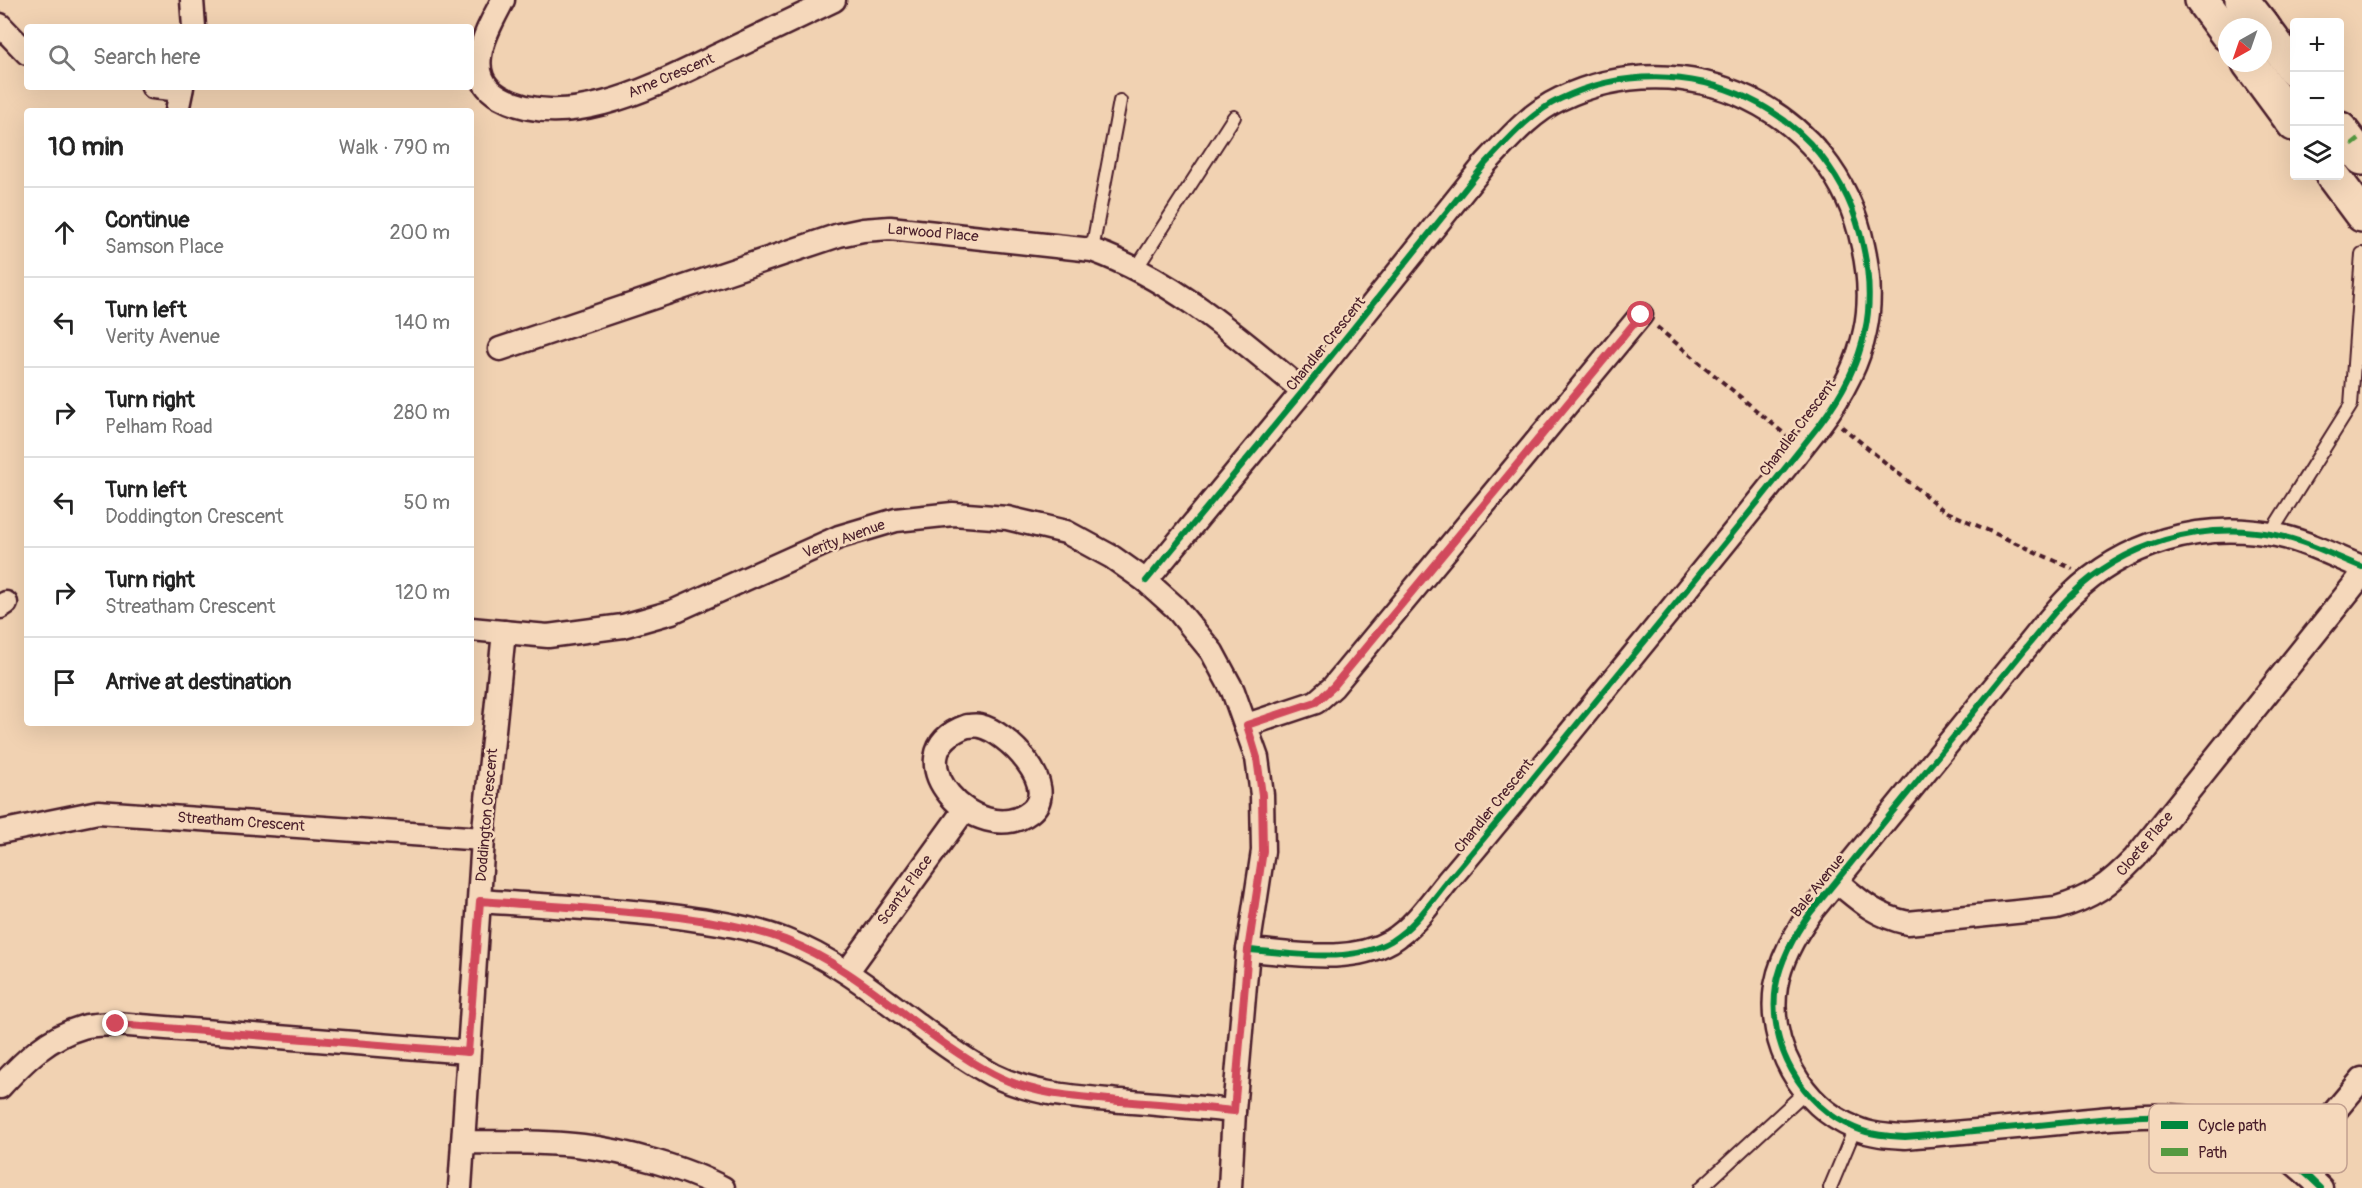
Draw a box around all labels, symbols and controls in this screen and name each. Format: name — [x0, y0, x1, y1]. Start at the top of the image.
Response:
north arrow — [2218, 18, 2272, 72]
map controls — [2290, 18, 2344, 180]
button: + — [2290, 18, 2344, 72]
search box — [24, 24, 474, 90]
icon: search — [45, 41, 78, 74]
text: Search here — [93, 43, 200, 71]
street label: Arne Crescent — [625, 49, 718, 103]
button: − — [2290, 72, 2344, 126]
button: layers — [2290, 126, 2344, 180]
text: 10 min — [48, 131, 124, 163]
text: Walk · 790 m — [339, 135, 450, 160]
text: Continue — [105, 206, 189, 234]
icon: ahead — [48, 216, 81, 249]
text: 200 m — [389, 220, 450, 245]
street label: Larwood Place — [887, 220, 980, 247]
text: Samson Place — [105, 234, 224, 259]
street label: Chandler Crescent — [1282, 292, 1370, 395]
text: Turn left — [105, 296, 187, 324]
route start — [1627, 301, 1653, 327]
icon: left — [48, 306, 81, 339]
text: 140 m — [395, 310, 450, 335]
text: Verity Avenue — [105, 324, 220, 349]
street label: Chandler Crescent — [1756, 375, 1841, 480]
text: Turn right — [105, 386, 195, 414]
icon: right — [48, 396, 81, 429]
text: 280 m — [393, 400, 450, 425]
text: Pelham Road — [105, 414, 213, 439]
text: Turn left — [105, 476, 187, 504]
icon: left — [48, 486, 81, 519]
text: 50 m — [403, 490, 450, 515]
text: Doddington Crescent — [105, 504, 284, 529]
street label: Verity Avenue — [800, 515, 888, 563]
text: Turn right — [105, 566, 195, 594]
icon: right — [48, 576, 81, 609]
text: 120 m — [395, 580, 450, 605]
text: Streatham Crescent — [105, 594, 276, 619]
icon: arrive — [48, 666, 81, 699]
text: Arrive at destination — [105, 668, 291, 696]
street label: Doddington Crescent — [472, 747, 502, 883]
street label: Chandler Crescent — [1450, 754, 1538, 857]
street label: Cloete Place — [2112, 807, 2178, 880]
street label: Streatham Crescent — [177, 808, 306, 836]
street label: Bale Avenue — [1787, 850, 1850, 921]
street label: Scantz Place — [873, 851, 937, 929]
route end — [102, 1010, 128, 1036]
legend — [2149, 1104, 2347, 1173]
text: Cycle path — [2198, 1116, 2266, 1136]
text: Path — [2198, 1143, 2227, 1163]

